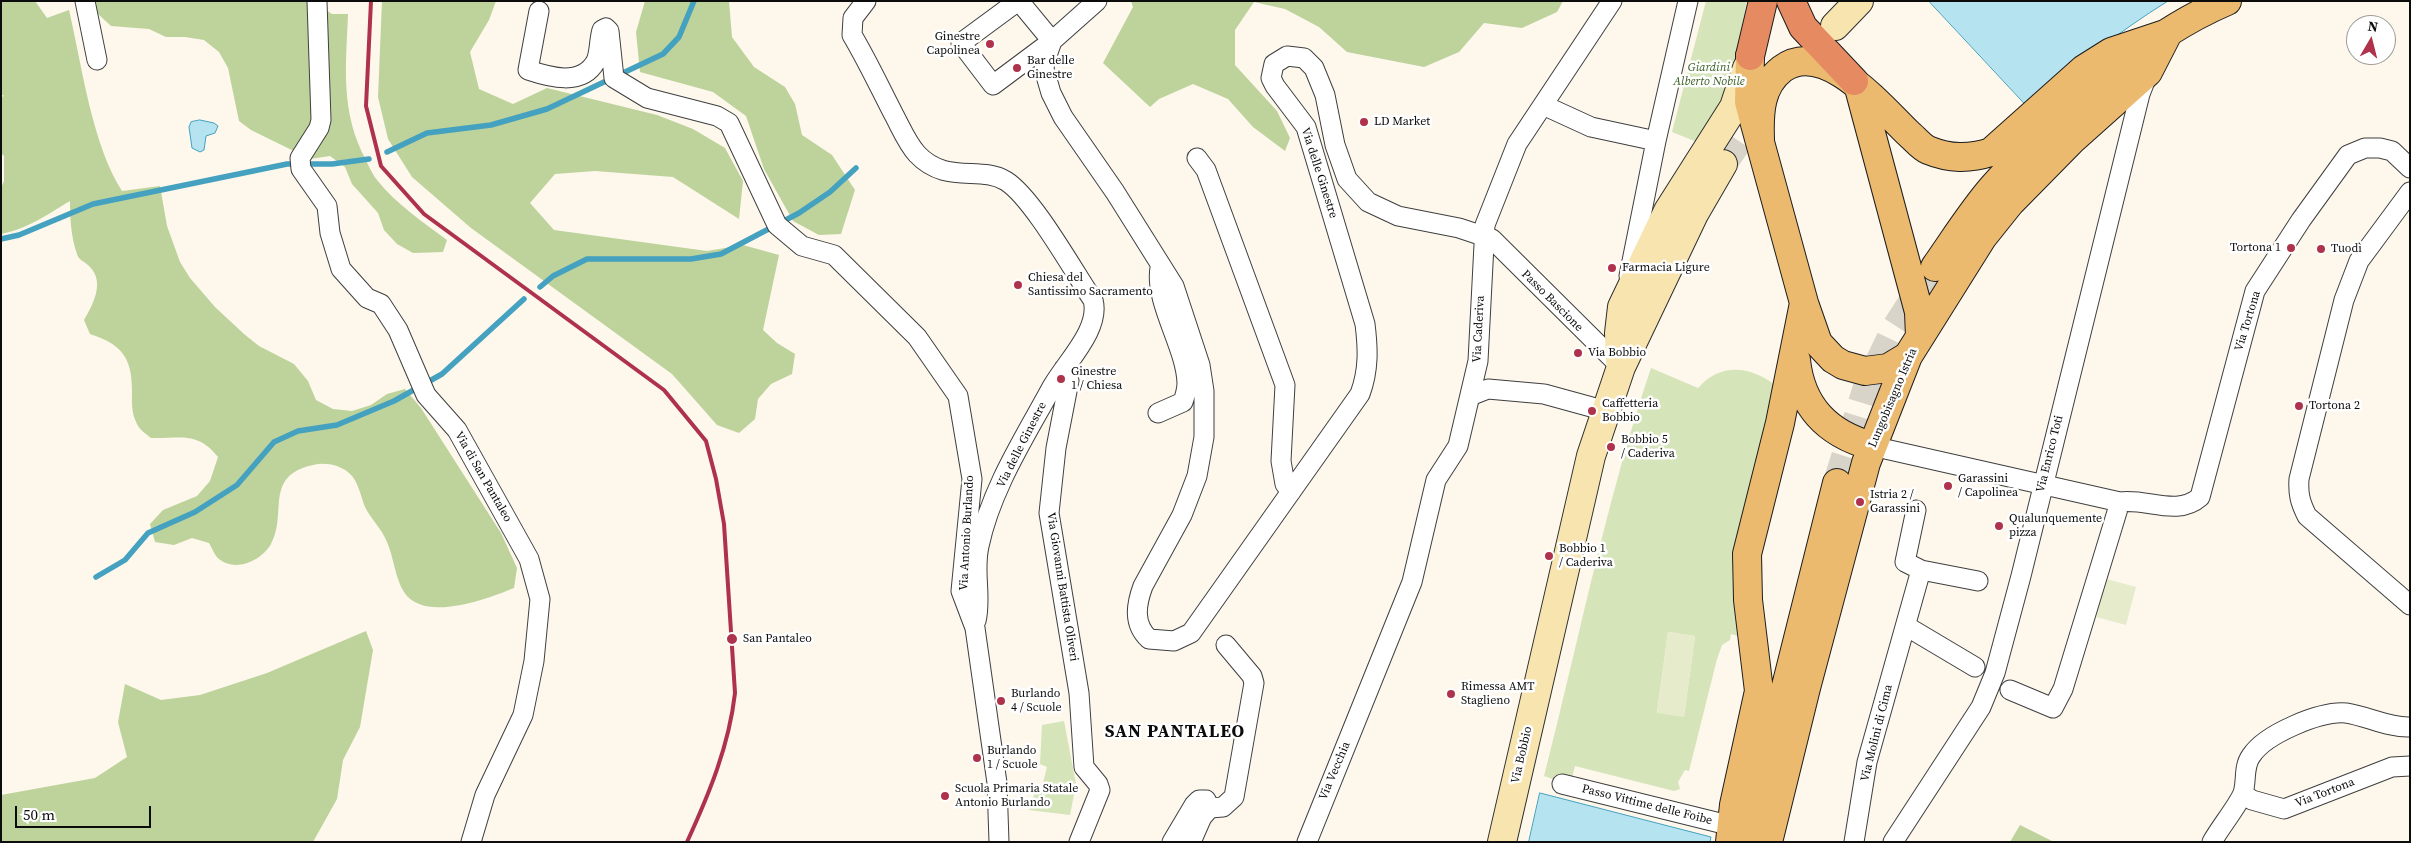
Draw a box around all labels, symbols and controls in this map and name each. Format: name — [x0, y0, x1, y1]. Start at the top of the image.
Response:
north arrow — [2346, 15, 2396, 65]
text: N — [2366, 16, 2379, 37]
place label: Ginestre Capolinea — [927, 30, 980, 58]
marker: Ginestre Capolinea — [984, 38, 996, 50]
place label: Bar delle Ginestre — [1027, 54, 1075, 82]
park label: Giardini Alberto Nobile — [1673, 61, 1745, 89]
marker: Bar delle Ginestre — [1011, 62, 1023, 74]
place label: LD Market — [1374, 115, 1430, 129]
marker: LD Market — [1358, 116, 1370, 128]
street label: Via delle Ginestre — [1298, 126, 1340, 220]
place label: Tortona 1 — [2230, 241, 2281, 255]
marker: Tortona 1 — [2285, 242, 2297, 254]
place label: Tuodì — [2331, 242, 2362, 256]
marker: Tuodì — [2315, 243, 2327, 255]
place label: Farmacia Ligure — [1622, 261, 1710, 275]
marker: Farmacia Ligure — [1606, 262, 1618, 274]
street label: Passo Bascione — [1518, 267, 1586, 335]
place label: Chiesa del Santissimo Sacramento — [1028, 271, 1153, 299]
marker: Chiesa del Santissimo Sacramento — [1012, 279, 1024, 291]
street label: Via Tortona — [2232, 289, 2264, 353]
street label: Via Caderiva — [1470, 295, 1488, 363]
place label: Via Bobbio — [1588, 346, 1646, 360]
street label: Lungobisagno Istria — [1866, 346, 1920, 450]
marker: Via Bobbio — [1572, 347, 1584, 359]
place label: Ginestre 1 / Chiesa — [1071, 365, 1122, 393]
marker: Ginestre 1 / Chiesa — [1055, 373, 1067, 385]
place label: Caffetteria Bobbio — [1602, 397, 1658, 425]
place label: Tortona 2 — [2309, 399, 2360, 413]
street label: Via delle Ginestre — [994, 400, 1050, 490]
marker: Tortona 2 — [2293, 400, 2305, 412]
marker: Caffetteria Bobbio — [1586, 405, 1598, 417]
street label: Via Enrico Toti — [2033, 414, 2067, 494]
street label: Via di San Pantaleo — [451, 429, 515, 525]
place label: Bobbio 5 / Caderiva — [1621, 433, 1675, 461]
marker: Bobbio 5 / Caderiva — [1605, 441, 1617, 453]
place label: Garassini / Capolinea — [1958, 472, 2018, 500]
street label: Via Antonio Burlando — [957, 475, 977, 591]
marker: Garassini / Capolinea — [1942, 480, 1954, 492]
place label: Istria 2 / Garassini — [1870, 488, 1920, 516]
marker: Istria 2 / Garassini — [1854, 496, 1866, 508]
street label: Via Giovanni Battista Oliveri — [1043, 512, 1081, 662]
place label: Qualunquemente pizza — [2009, 512, 2102, 540]
marker: Qualunquemente pizza — [1993, 520, 2005, 532]
place label: Bobbio 1 / Caderiva — [1559, 542, 1613, 570]
marker: Bobbio 1 / Caderiva — [1543, 550, 1555, 562]
marker: San Pantaleo — [725, 632, 739, 646]
place label: San Pantaleo — [743, 632, 812, 646]
place label: Rimessa AMT Staglieno — [1461, 680, 1535, 708]
street label: Via Molini di Cima — [1858, 683, 1896, 783]
place label: Burlando 4 / Scuole — [1011, 687, 1062, 715]
marker: Rimessa AMT Staglieno — [1445, 688, 1457, 700]
marker: Burlando 4 / Scuole — [995, 695, 1007, 707]
district label: SAN PANTALEO — [1103, 721, 1247, 743]
street label: Via Bobbio — [1508, 725, 1536, 785]
street label: Via Vecchia — [1316, 740, 1354, 802]
place label: Burlando 1 / Scuole — [987, 744, 1038, 772]
marker: Burlando 1 / Scuole — [971, 752, 983, 764]
street label: Via Tortona — [2293, 775, 2357, 811]
place label: Scuola Primaria Statale Antonio Burlando — [955, 782, 1078, 810]
street label: Passo Vittime delle Foibe — [1580, 782, 1714, 828]
marker: Scuola Primaria Statale Antonio Burlando — [939, 790, 951, 802]
scale bar — [18, 796, 154, 828]
text: 50 m — [23, 804, 55, 825]

